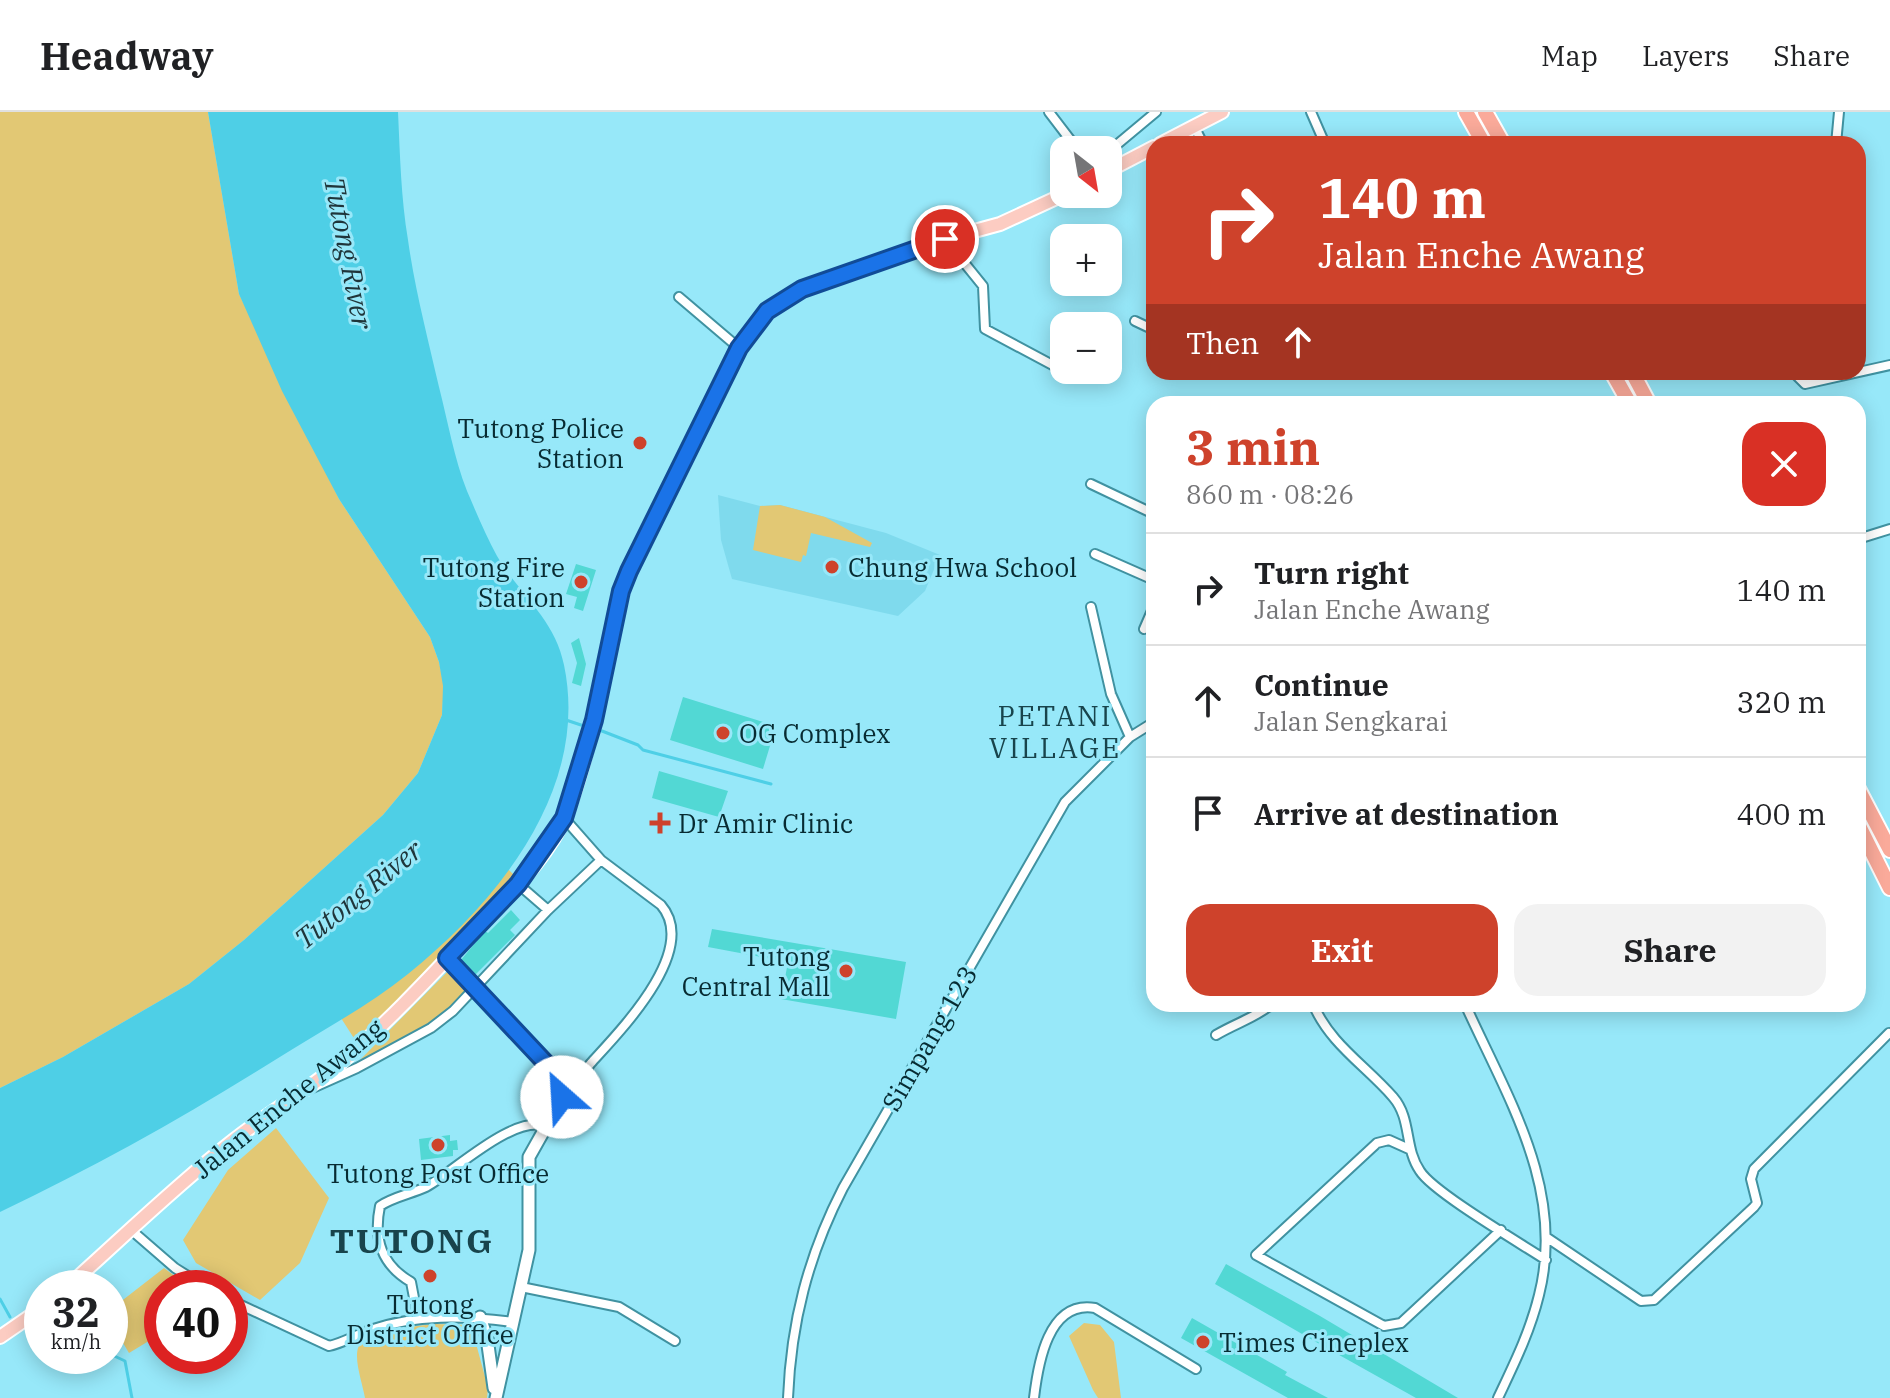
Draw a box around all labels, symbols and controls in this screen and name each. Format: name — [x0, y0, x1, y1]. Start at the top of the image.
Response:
text: Headway — [40, 31, 214, 80]
text: Map — [1541, 37, 1598, 74]
text: Layers — [1642, 37, 1729, 74]
text: Share — [1773, 37, 1850, 74]
north arrow — [1050, 136, 1122, 208]
map controls — [1050, 136, 1122, 384]
text: 140 m — [1318, 161, 1486, 233]
icon: right — [1186, 168, 1290, 272]
water label: Tutong River — [316, 174, 382, 333]
pin — [911, 205, 979, 273]
icon: arrive — [923, 217, 967, 261]
button: + — [1050, 224, 1122, 296]
text: Jalan Enche Awang — [1318, 231, 1644, 278]
button: − — [1050, 312, 1122, 384]
icon: ahead — [1276, 320, 1320, 364]
text: Then — [1186, 323, 1260, 362]
place label: Tutong Police Station — [457, 411, 624, 475]
text: 3 min — [1186, 416, 1320, 478]
button: close — [1742, 422, 1826, 506]
marker: Tutong Police Station — [631, 434, 649, 452]
text: 860 m · 08:26 — [1186, 477, 1354, 511]
place label: Tutong Fire Station — [423, 550, 565, 614]
place label: Chung Hwa School — [848, 550, 1077, 584]
text: Turn right — [1254, 553, 1409, 592]
marker: Chung Hwa School — [823, 558, 841, 576]
icon: right — [1186, 567, 1230, 611]
text: 140 m — [1736, 570, 1826, 609]
marker: Tutong Fire Station — [572, 573, 590, 591]
text: Jalan Enche Awang — [1254, 592, 1490, 626]
text: Continue — [1254, 665, 1389, 704]
icon: ahead — [1186, 679, 1230, 723]
text: 320 m — [1736, 682, 1826, 721]
district label: PETANI VILLAGE — [989, 697, 1121, 766]
text: Jalan Sengkarai — [1254, 704, 1448, 738]
place label: OG Complex — [739, 716, 891, 750]
marker: OG Complex — [714, 724, 732, 742]
icon: arrive — [1186, 791, 1230, 835]
text: Arrive at destination — [1254, 794, 1559, 833]
text: 400 m — [1736, 794, 1826, 833]
place label: Dr Amir Clinic — [678, 806, 853, 840]
marker: Dr Amir Clinic — [649, 812, 671, 834]
water label: Tutong River — [287, 831, 430, 957]
button: Exit — [1186, 904, 1498, 996]
button: Share — [1514, 904, 1826, 996]
place label: Tutong Central Mall — [682, 939, 830, 1003]
street label: Simpang 123 — [874, 959, 984, 1117]
marker: Tutong Central Mall — [837, 962, 855, 980]
street label: Jalan Enche Awang — [186, 1011, 390, 1185]
position arrow — [520, 1055, 604, 1139]
marker: Tutong Post Office — [429, 1136, 447, 1154]
place label: Tutong Post Office — [327, 1156, 549, 1190]
district label: TUTONG — [330, 1218, 494, 1262]
marker: Tutong District Office — [421, 1267, 439, 1285]
speed limit sign: 40 — [144, 1270, 248, 1374]
text: 32 — [52, 1286, 100, 1338]
place label: Tutong District Office — [346, 1287, 514, 1351]
place label: Times Cineplex — [1219, 1325, 1409, 1359]
text: km/h — [51, 1328, 101, 1355]
marker: Times Cineplex — [1194, 1333, 1212, 1351]

